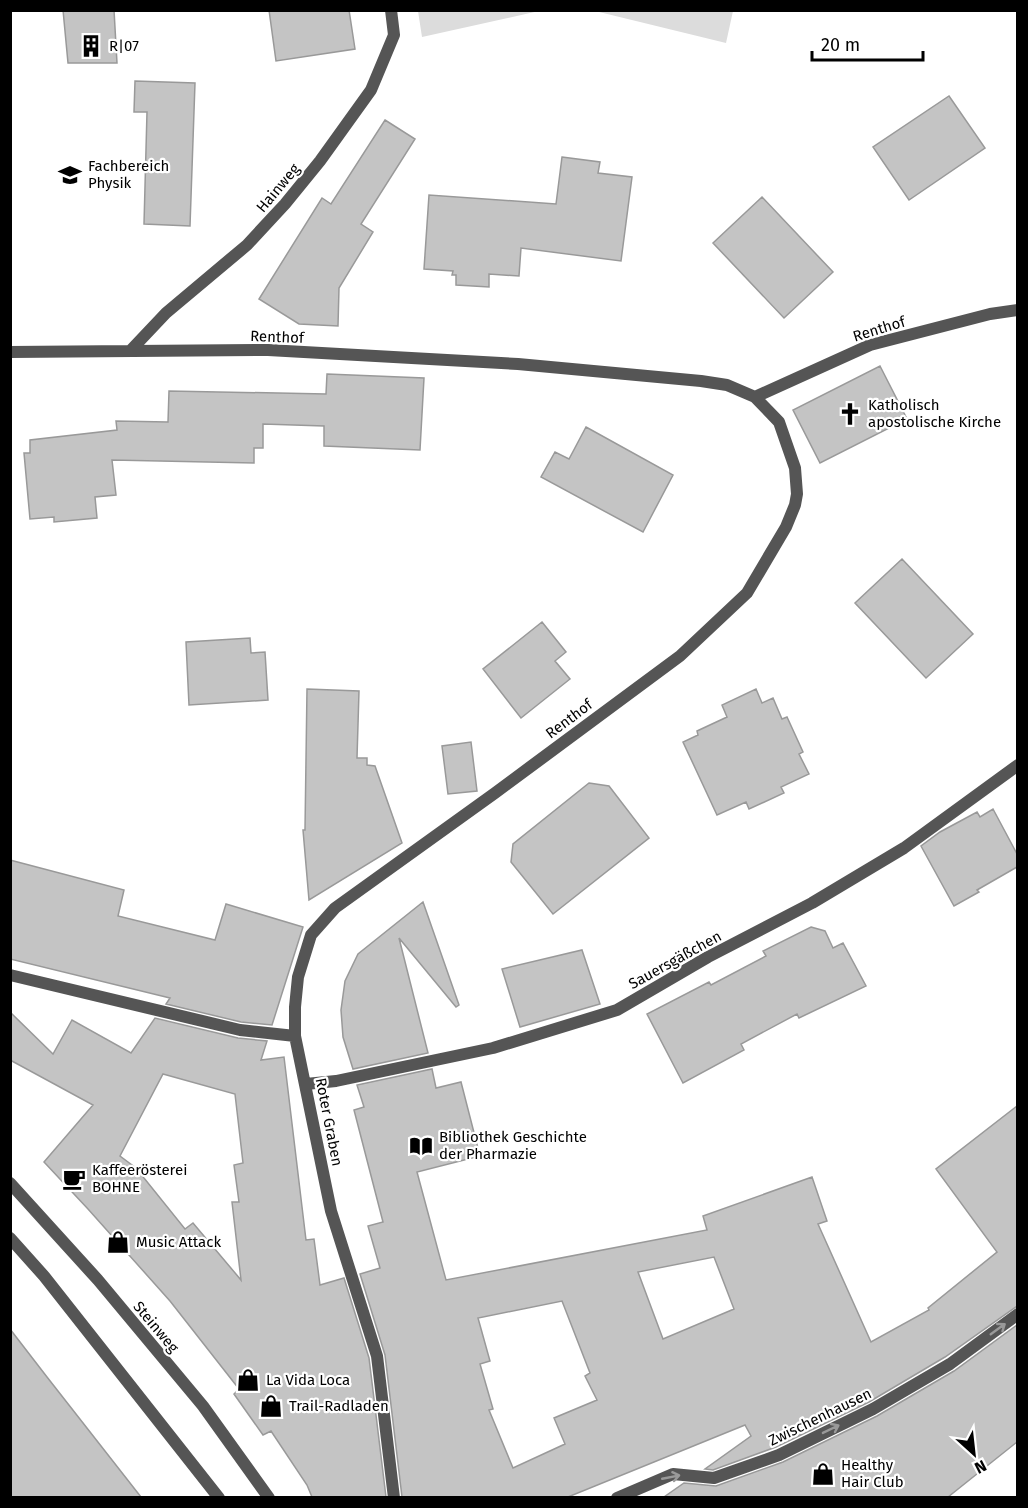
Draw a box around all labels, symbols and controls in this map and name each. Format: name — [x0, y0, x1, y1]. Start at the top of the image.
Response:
scale bar — [812, 24, 923, 62]
building icon: R|07 — [78, 33, 104, 59]
text: 20 m — [821, 34, 860, 56]
place label: R|07 — [109, 37, 139, 55]
place label: Fachbereich Physik — [88, 157, 169, 192]
street label: Hainweg — [252, 160, 304, 216]
school or university icon: Fachbereich Physik — [57, 162, 83, 188]
street label: Renthof — [851, 312, 908, 345]
street label: Renthof — [250, 327, 305, 347]
place label: Katholisch apostolische Kirche — [868, 396, 1001, 431]
church icon: Katholisch apostolische Kirche — [837, 401, 863, 427]
street label: Renthof — [542, 695, 597, 742]
street label: Sauersgäßchen — [625, 927, 725, 993]
street label: Roter Graben — [312, 1076, 346, 1168]
place label: Bibliothek Geschichte der Pharmazie — [439, 1128, 587, 1163]
library icon: Bibliothek Geschichte der Pharmazie — [408, 1133, 434, 1159]
place label: Kaffeerösterei BOHNE — [92, 1161, 187, 1196]
cafe icon: Kaffeerösterei BOHNE — [61, 1166, 87, 1192]
shop icon: Music Attack — [105, 1229, 131, 1255]
place label: Music Attack — [136, 1233, 221, 1251]
street label: Steinweg — [129, 1298, 183, 1356]
one-way arrow — [989, 1322, 1005, 1335]
shop icon: La Vida Loca — [235, 1367, 261, 1393]
place label: La Vida Loca — [266, 1371, 350, 1389]
street label: Zwischenhausen — [766, 1384, 874, 1450]
shop icon: Trail-Radladen — [258, 1393, 284, 1419]
place label: Trail-Radladen — [289, 1397, 389, 1415]
one-way arrow — [822, 1423, 840, 1435]
north arrow — [944, 1424, 1004, 1484]
place label: Healthy Hair Club — [841, 1456, 904, 1491]
text: N — [972, 1456, 990, 1478]
shop icon: Healthy Hair Club — [810, 1461, 836, 1487]
one-way arrow — [661, 1471, 680, 1482]

